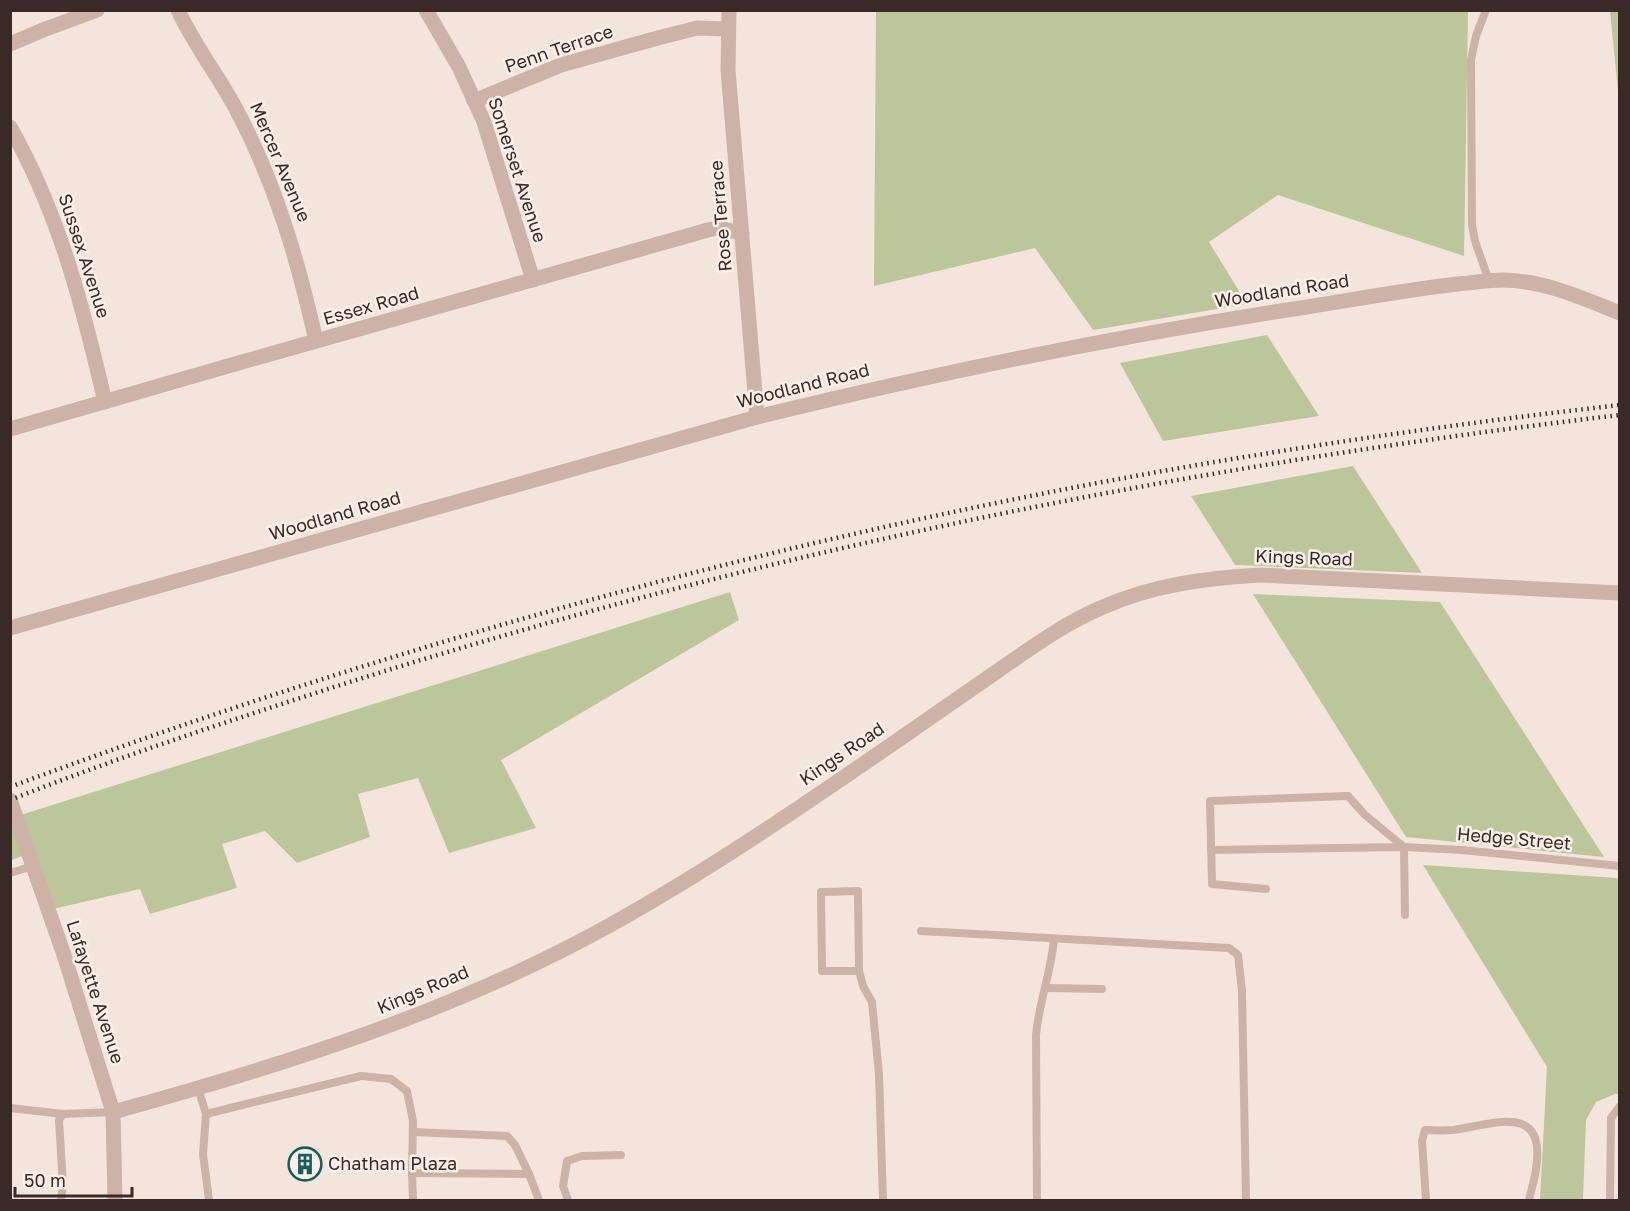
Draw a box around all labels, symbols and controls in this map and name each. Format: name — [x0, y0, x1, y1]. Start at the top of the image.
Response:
street label: Penn Terrace — [502, 19, 616, 77]
street label: Somerset Avenue — [484, 95, 552, 245]
street label: Mercer Avenue — [246, 98, 316, 225]
street label: Rose Terrace — [704, 160, 736, 273]
street label: Sussex Avenue — [54, 191, 115, 321]
street label: Woodland Road — [1213, 269, 1351, 312]
street label: Essex Road — [320, 281, 421, 329]
street label: Woodland Road — [734, 358, 871, 412]
street label: Woodland Road — [266, 486, 403, 544]
street label: Kings Road — [1255, 544, 1353, 570]
street label: Kings Road — [795, 717, 888, 790]
street label: Hedge Street — [1456, 822, 1572, 854]
street label: Lafayette Avenue — [62, 917, 130, 1066]
street label: Kings Road — [373, 960, 472, 1018]
building icon: Chatham Plaza — [287, 1146, 323, 1182]
place label: Chatham Plaza — [328, 1152, 457, 1174]
scale bar — [15, 1160, 132, 1198]
text: 50 m — [24, 1169, 66, 1191]

